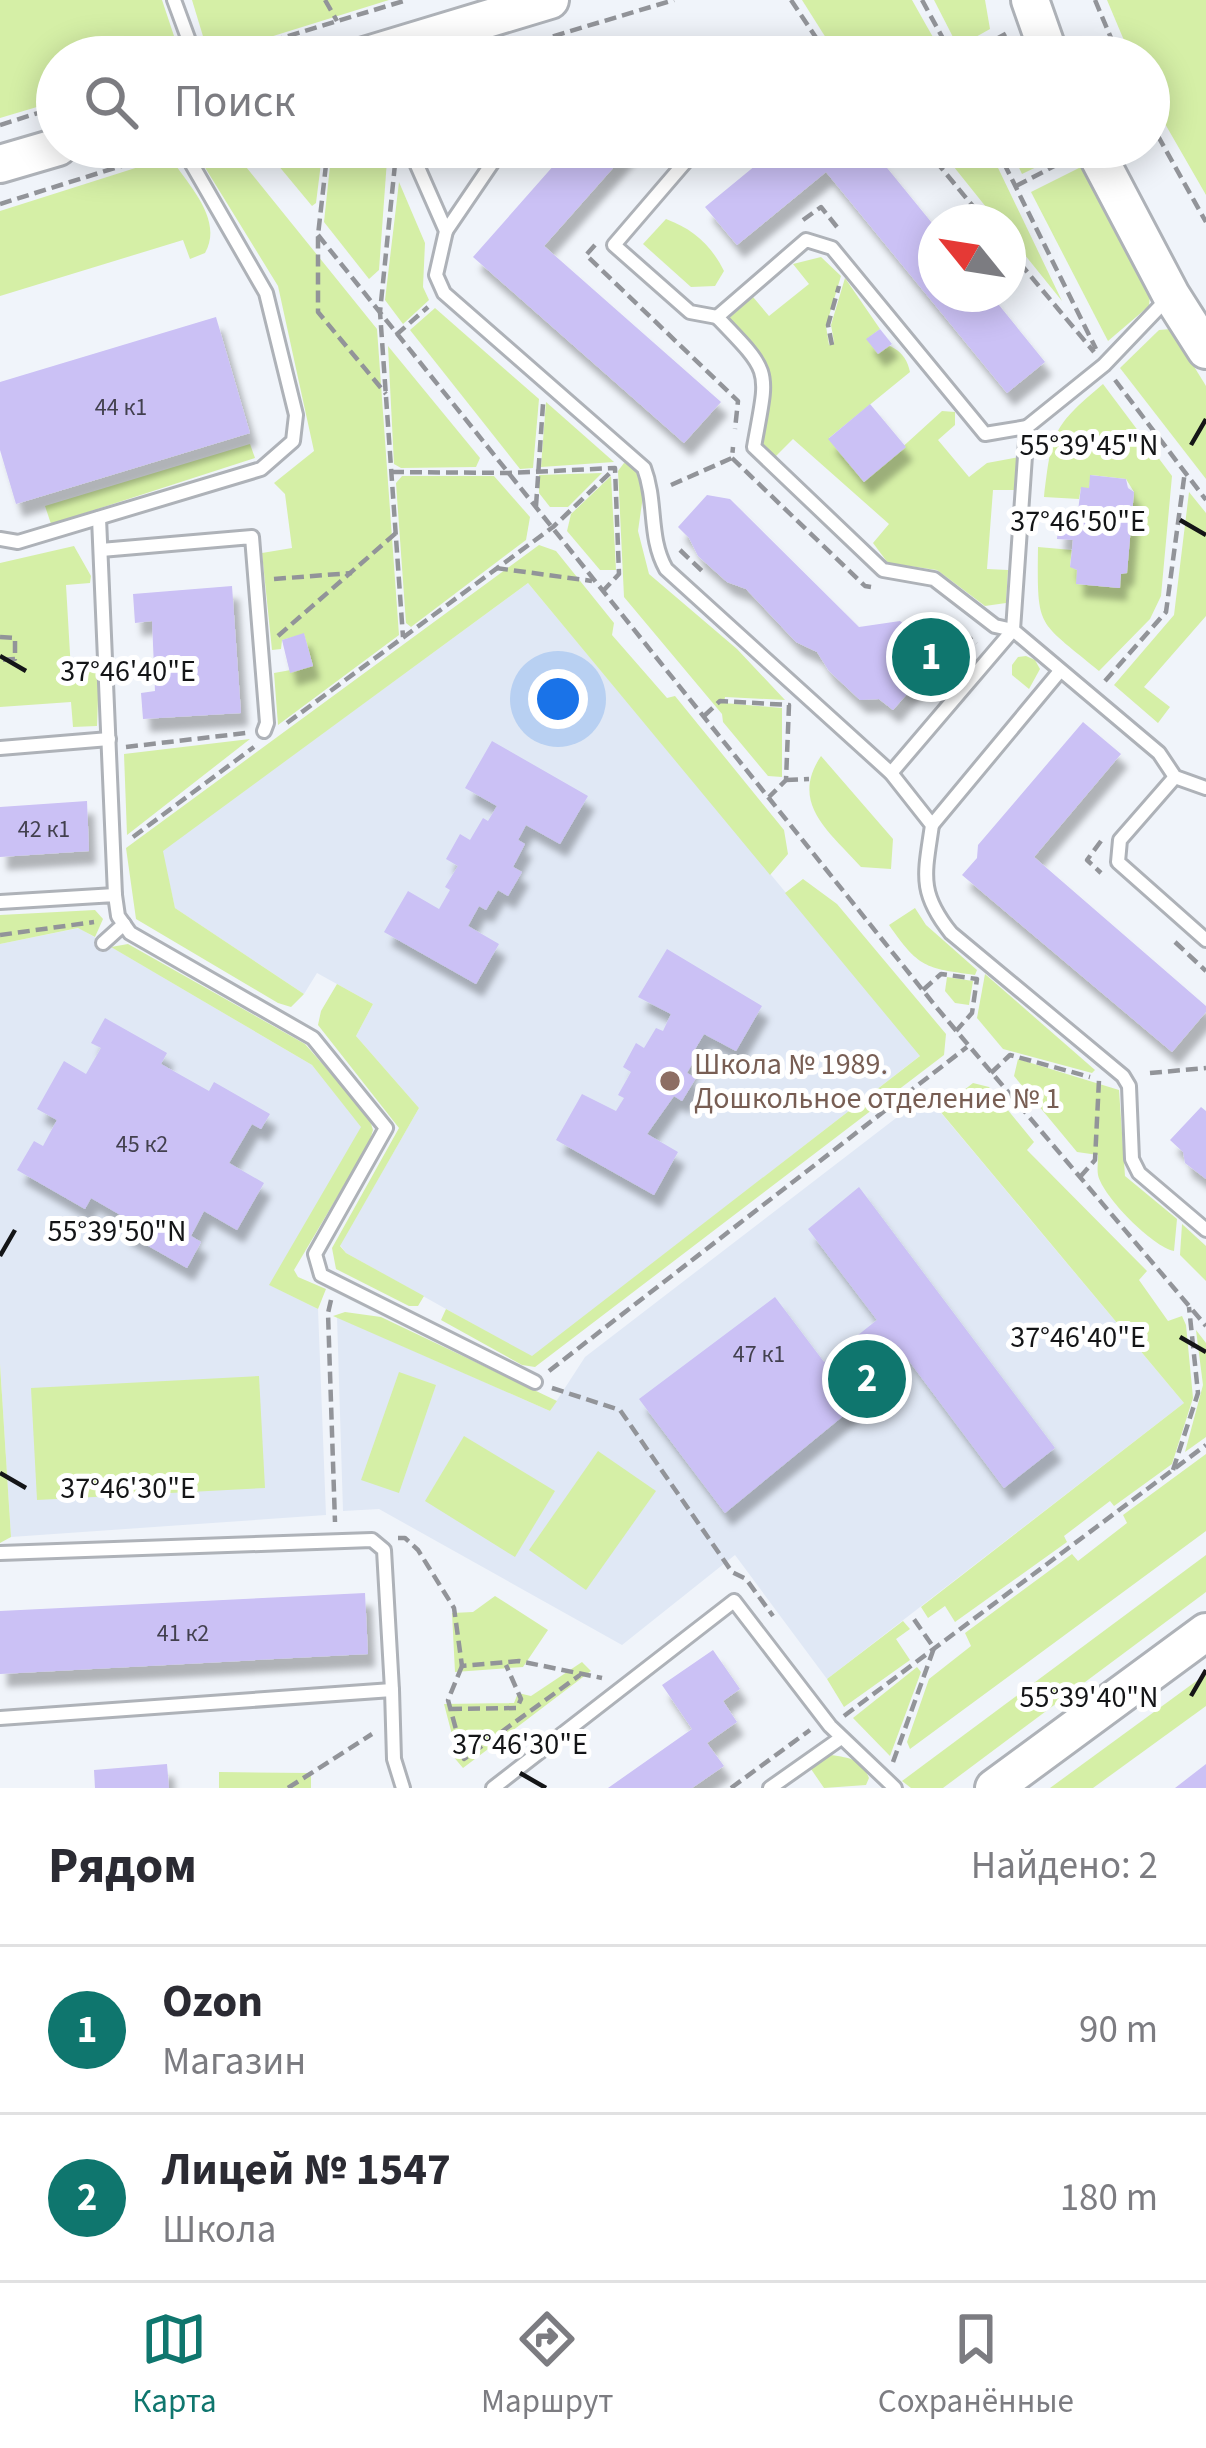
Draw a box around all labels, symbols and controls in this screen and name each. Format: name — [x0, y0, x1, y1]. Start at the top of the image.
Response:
search box — [36, 36, 1170, 168]
icon: search — [78, 69, 144, 135]
text: Поиск — [174, 70, 296, 134]
north arrow — [918, 204, 1026, 312]
house number: 44 к1 — [95, 390, 147, 425]
text: 55°39'45"N — [1019, 424, 1159, 467]
text: 37°46'50"E — [1010, 500, 1146, 543]
pin: 1 — [892, 612, 970, 702]
text: 37°46'40"E — [60, 650, 196, 693]
your location — [528, 669, 588, 729]
house number: 42 к1 — [18, 812, 70, 847]
place label: Школа № 1989. Дошкольное отделение № 1 — [694, 1043, 1060, 1120]
marker: Школа № 1989. Дошкольное отделение № 1 — [657, 1068, 683, 1094]
house number: 45 к2 — [116, 1127, 168, 1162]
text: 55°39'50"N — [47, 1210, 187, 1253]
text: 37°46'40"E — [1010, 1316, 1146, 1359]
pin: 2 — [828, 1334, 906, 1424]
house number: 47 к1 — [733, 1337, 785, 1372]
text: 37°46'30"E — [60, 1467, 196, 1510]
house number: 41 к2 — [157, 1616, 209, 1651]
text: 55°39'40"N — [1019, 1676, 1159, 1719]
text: 37°46'30"E — [452, 1723, 588, 1766]
text: Рядом — [48, 1830, 197, 1902]
text: Найдено: 2 — [971, 1838, 1158, 1894]
text: Ozon — [162, 1970, 263, 2034]
text: 1 — [77, 2002, 97, 2058]
text: 90 m — [1079, 2002, 1158, 2058]
text: Магазин — [162, 2034, 306, 2090]
text: Лицей № 1547 — [162, 2138, 451, 2202]
text: 2 — [77, 2170, 97, 2226]
text: 180 m — [1060, 2170, 1158, 2226]
text: Школа — [162, 2202, 276, 2258]
tab: Карта — [132, 2306, 217, 2425]
tab: Маршрут — [481, 2306, 614, 2425]
tab: Сохранённые — [878, 2306, 1074, 2425]

